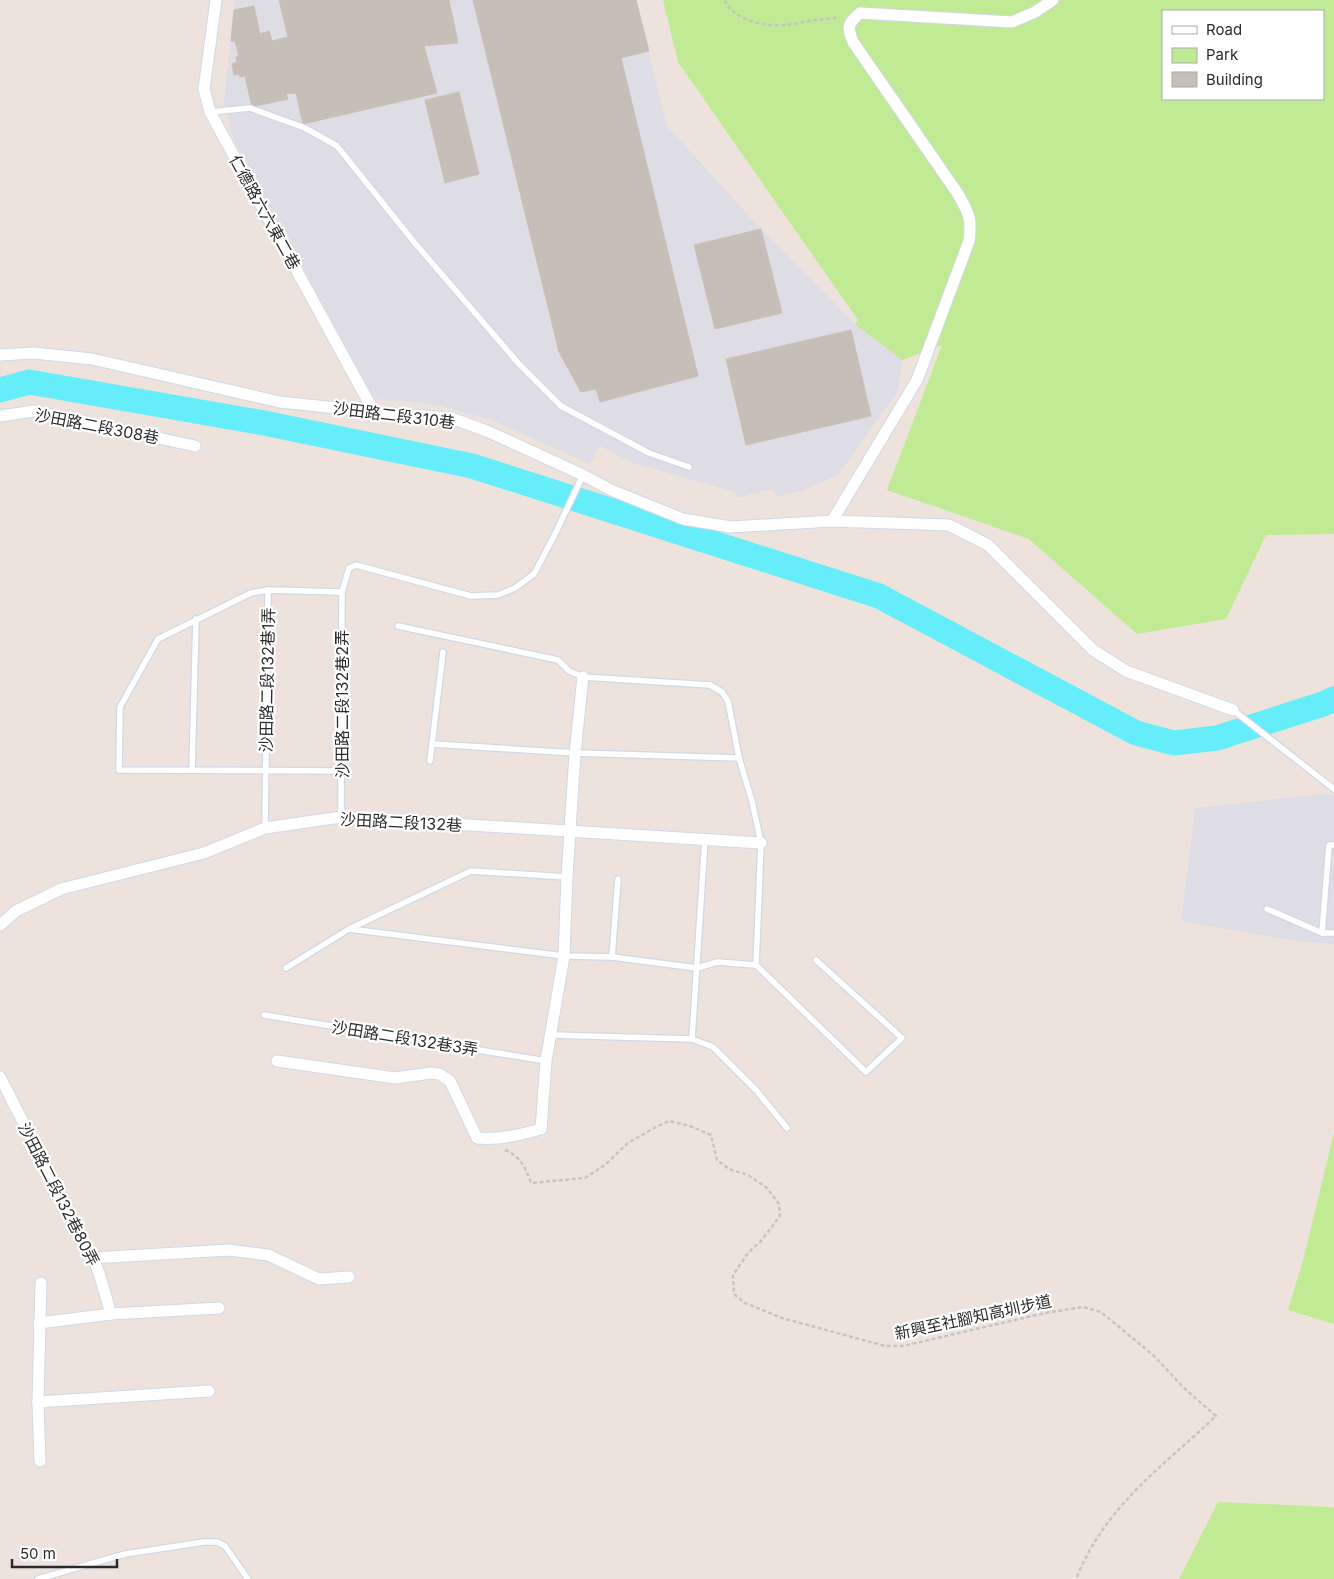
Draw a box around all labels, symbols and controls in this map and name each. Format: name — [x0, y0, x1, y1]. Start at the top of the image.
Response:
legend — [1162, 10, 1324, 100]
text: Road — [1206, 20, 1242, 39]
text: Park — [1206, 45, 1239, 64]
text: Building — [1206, 70, 1263, 89]
street label: 仁德路六六東二巷 — [225, 151, 305, 273]
street label: 沙田路二段310巷 — [332, 398, 456, 432]
street label: 沙田路二段308巷 — [33, 404, 161, 448]
street label: 沙田路二段132巷1弄 — [256, 608, 278, 752]
street label: 沙田路二段132巷2弄 — [332, 630, 352, 778]
street label: 沙田路二段132巷 — [339, 809, 463, 835]
street label: 沙田路二段132巷3弄 — [330, 1017, 480, 1059]
street label: 沙田路二段132巷80弄 — [14, 1119, 104, 1269]
street label: 新興至社腳知高圳步道 — [893, 1291, 1053, 1343]
scale bar — [12, 1536, 118, 1568]
text: 50 m — [20, 1544, 56, 1563]

